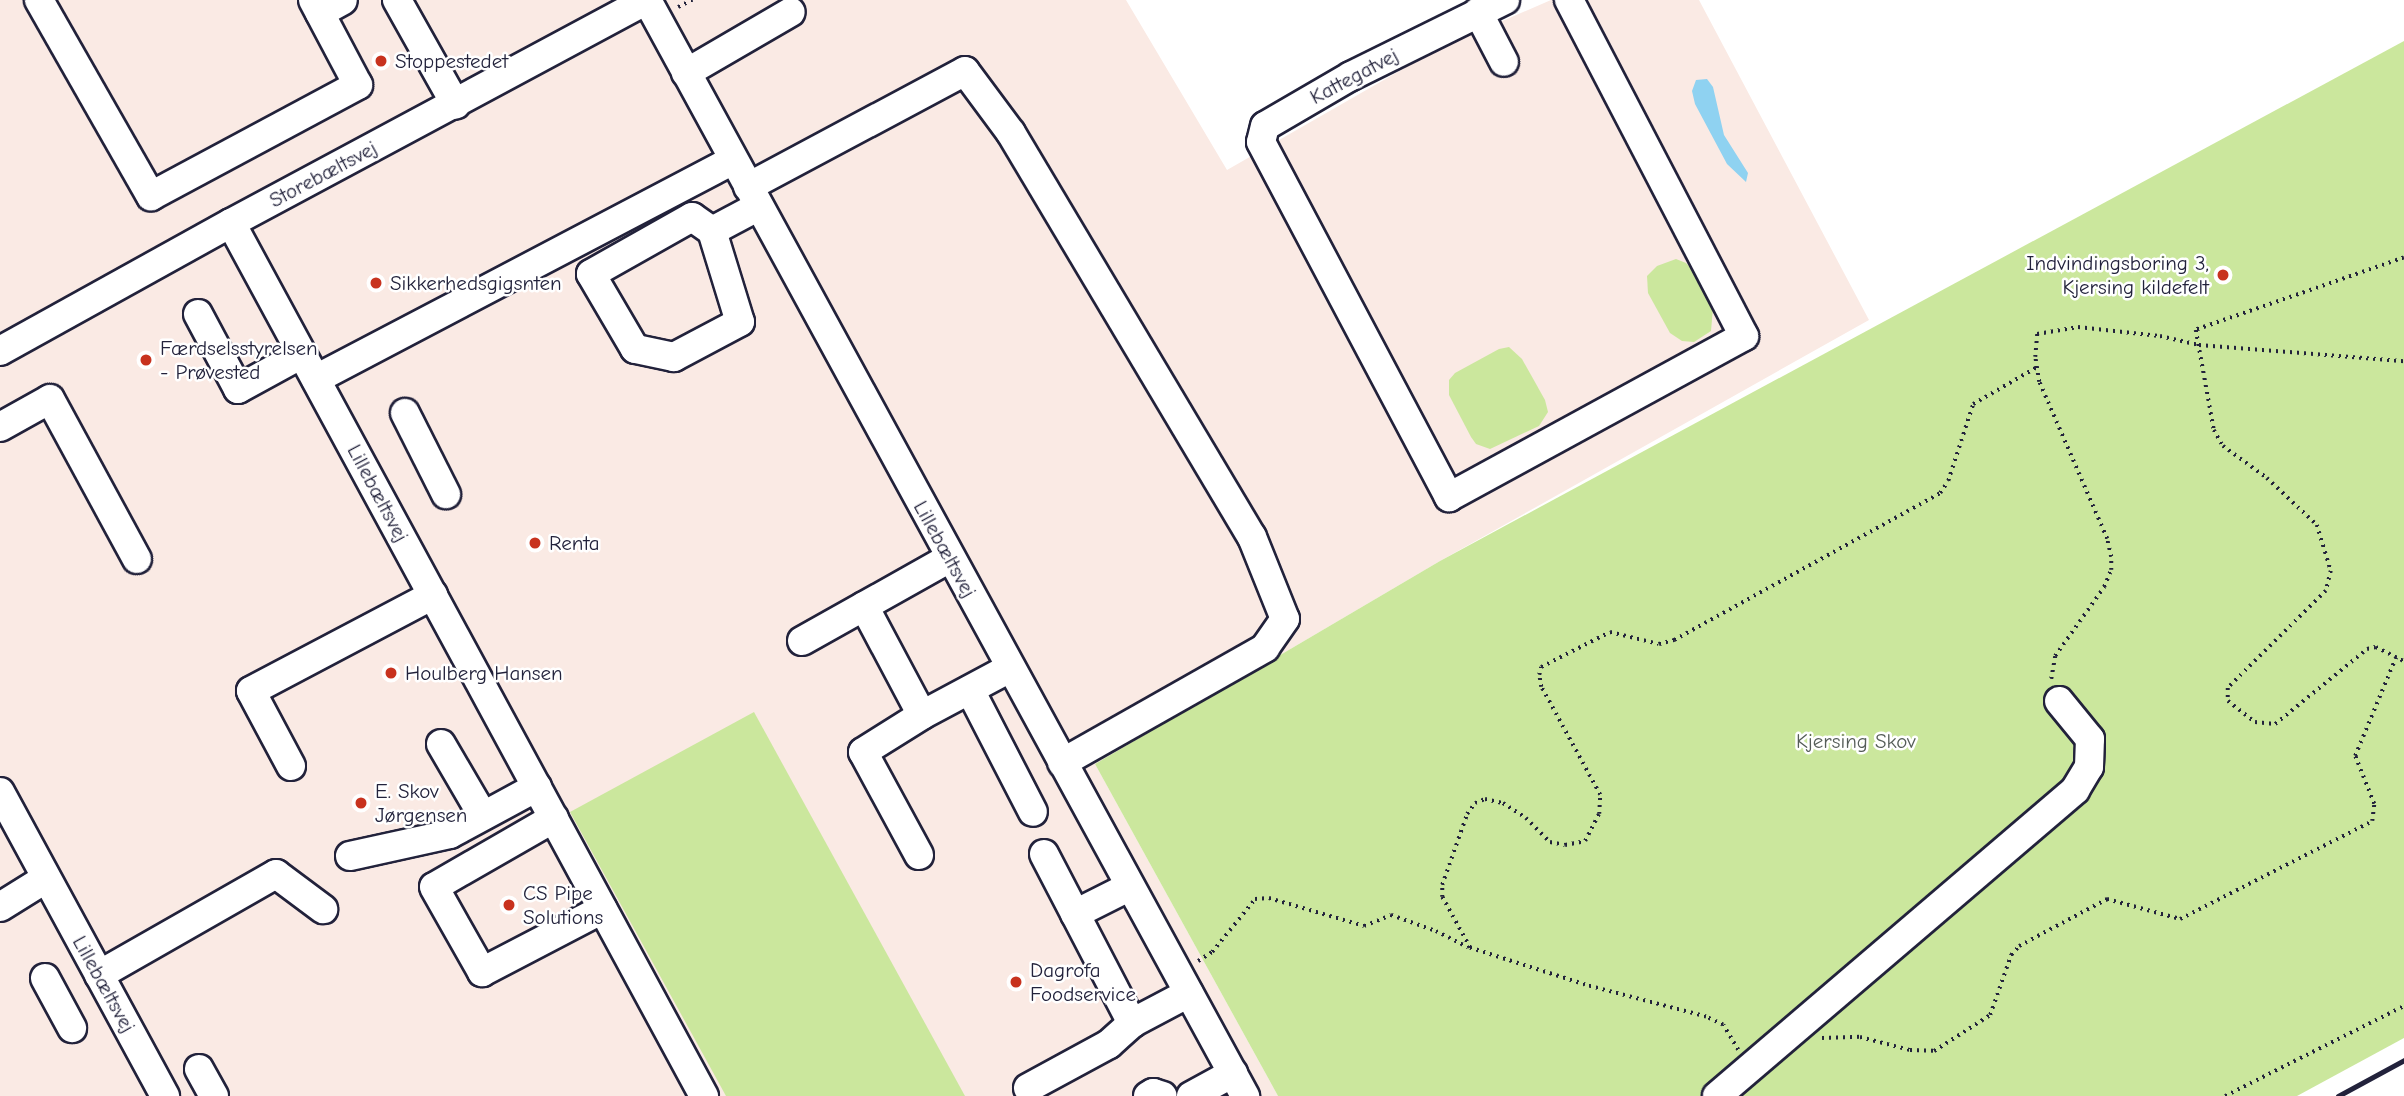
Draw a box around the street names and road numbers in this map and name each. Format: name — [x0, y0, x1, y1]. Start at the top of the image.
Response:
street label: Kattegatvej — [1306, 42, 1402, 110]
street label: Storebæltsvej — [265, 135, 381, 213]
street label: Lillebæltsvej — [342, 440, 414, 546]
street label: Lillebæltsvej — [908, 496, 982, 602]
street label: Lillebæltsvej — [67, 931, 141, 1037]

